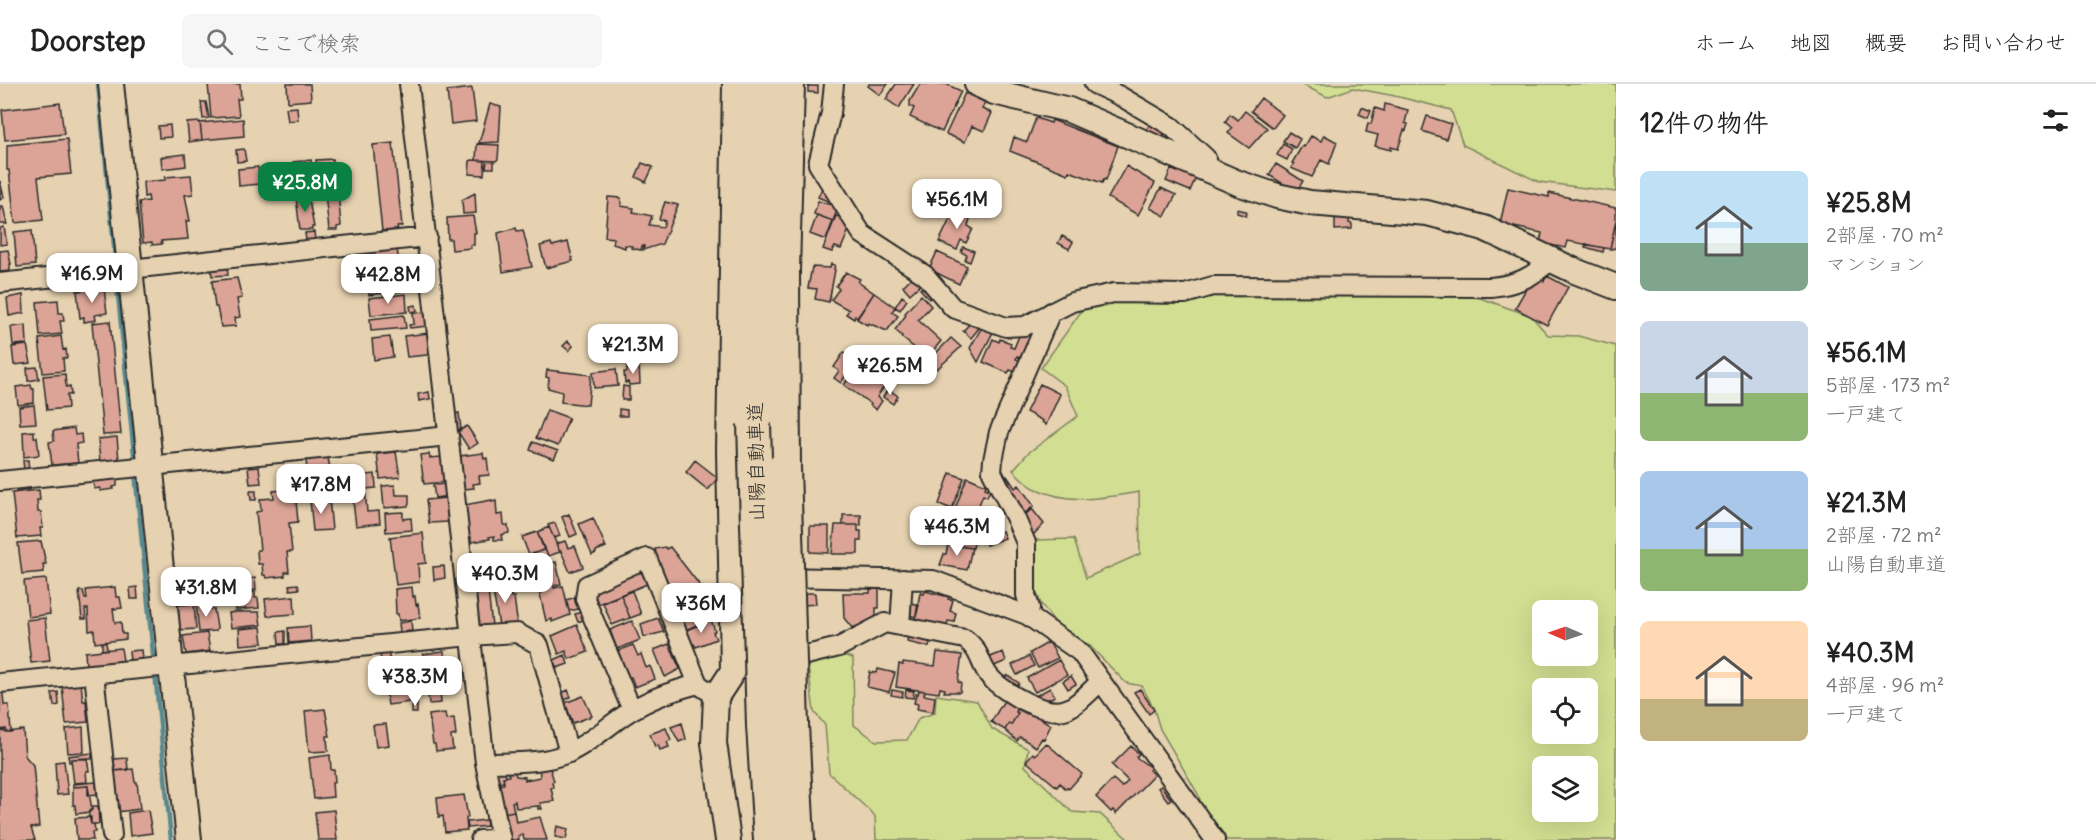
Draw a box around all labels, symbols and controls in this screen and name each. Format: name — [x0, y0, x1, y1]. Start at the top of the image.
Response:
search box — [182, 14, 602, 68]
text: Doorstep — [30, 23, 146, 59]
icon: search — [203, 25, 236, 58]
text: ここで検索 — [251, 29, 361, 57]
text: ホーム — [1695, 29, 1757, 56]
text: 地図 — [1790, 29, 1832, 56]
text: 概要 — [1865, 29, 1907, 56]
text: お問い合わせ — [1940, 29, 2066, 56]
icon: filters — [2039, 104, 2072, 137]
text: 12件の物件 — [1640, 106, 1769, 139]
pin: ¥25.8M — [256, 162, 354, 213]
text: ¥25.8M — [272, 169, 338, 194]
pin: ¥56.1M — [908, 179, 1006, 230]
text: ¥56.1M — [926, 186, 988, 211]
text: ¥25.8M — [1826, 186, 1912, 219]
icon: home — [1688, 195, 1760, 267]
text: 2部屋 · 70 m² — [1826, 222, 1944, 247]
text: マンション — [1826, 251, 1925, 276]
pin: ¥16.9M — [43, 253, 141, 304]
pin: ¥42.8M — [339, 254, 437, 305]
text: ¥16.9M — [60, 260, 124, 285]
text: ¥42.8M — [355, 261, 421, 286]
pin: ¥21.3M — [584, 324, 682, 375]
text: ¥21.3M — [602, 331, 664, 356]
text: ¥56.1M — [1826, 336, 1907, 369]
pin: ¥26.5M — [841, 345, 939, 396]
icon: home — [1688, 345, 1760, 417]
text: ¥26.5M — [857, 352, 923, 377]
text: 5部屋 · 173 m² — [1826, 372, 1950, 397]
text: 一戸建て — [1826, 401, 1906, 426]
street label: 山陽自動車道 — [742, 402, 769, 522]
pin: ¥17.8M — [272, 464, 370, 515]
text: ¥17.8M — [290, 471, 352, 496]
text: ¥21.3M — [1826, 486, 1907, 519]
icon: home — [1688, 495, 1760, 567]
pin: ¥46.3M — [908, 506, 1006, 557]
text: ¥46.3M — [924, 513, 990, 538]
text: 2部屋 · 72 m² — [1826, 522, 1941, 547]
text: 山陽自動車道 — [1826, 551, 1946, 576]
pin: ¥40.3M — [456, 553, 554, 604]
text: ¥40.3M — [471, 560, 539, 585]
pin: ¥31.8M — [157, 567, 255, 618]
text: ¥31.8M — [175, 574, 237, 599]
pin: ¥36M — [665, 583, 737, 634]
text: ¥36M — [676, 590, 726, 615]
north arrow — [1532, 600, 1598, 666]
map controls — [1532, 600, 1598, 822]
text: ¥40.3M — [1826, 636, 1915, 669]
icon: home — [1688, 645, 1760, 717]
pin: ¥38.3M — [366, 656, 464, 707]
text: ¥38.3M — [382, 663, 448, 688]
text: 4部屋 · 96 m² — [1826, 672, 1944, 697]
button: locate — [1532, 678, 1598, 744]
text: 一戸建て — [1826, 701, 1906, 726]
button: layers — [1532, 756, 1598, 822]

